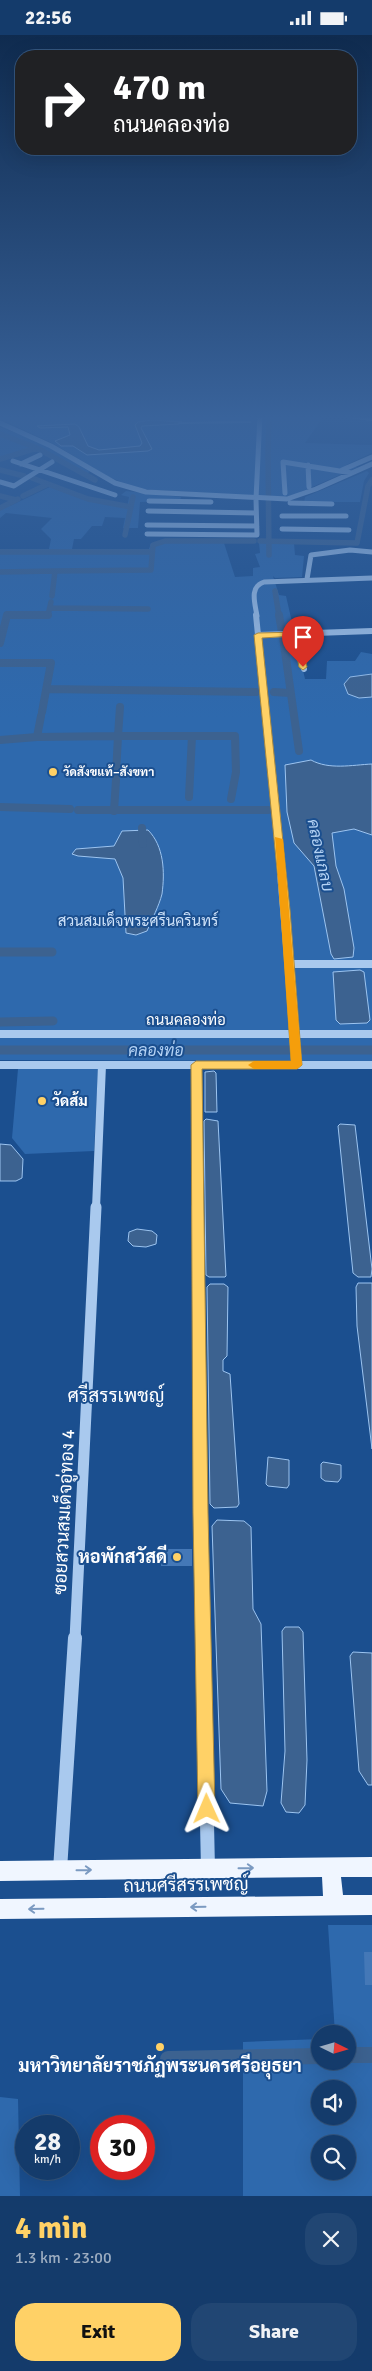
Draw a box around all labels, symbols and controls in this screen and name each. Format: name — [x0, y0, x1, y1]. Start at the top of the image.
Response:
text: 22:56 — [25, 6, 72, 30]
text: 470 m — [113, 66, 206, 109]
icon: right — [30, 70, 95, 135]
text: ถนนคลองท่อ — [113, 111, 230, 138]
pin — [282, 616, 324, 667]
icon: arrive — [289, 623, 317, 651]
place label: วัดสังขแท้–สังขทา — [63, 764, 154, 780]
marker: วัดสังขแท้–สังขทา — [47, 766, 59, 778]
water label: คลองแกลบ — [303, 817, 338, 894]
park label: สวนสมเด็จพระศรีนครินทร์ — [58, 910, 218, 930]
street label: ถนนคลองท่อ — [146, 1010, 226, 1029]
water label: คลองท่อ — [128, 1040, 184, 1061]
place label: วัดส้ม — [52, 1091, 88, 1110]
marker: วัดส้ม — [36, 1095, 48, 1107]
district label: ศรีสรรเพชญ์ — [68, 1383, 164, 1408]
street label: ซอยสวนสมเด็จอู่ทอง 4 — [46, 1428, 81, 1595]
place label: หอพักสวัสดี — [78, 1544, 167, 1568]
marker: หอพักสวัสดี — [171, 1551, 183, 1563]
position arrow — [180, 1782, 232, 1834]
one-way arrow — [238, 1863, 254, 1873]
one-way arrow — [75, 1865, 91, 1875]
street label: ถนนศรีสรรเพชญ์ — [123, 1871, 249, 1897]
one-way arrow — [190, 1902, 206, 1912]
one-way arrow — [28, 1904, 44, 1914]
north arrow — [311, 2025, 356, 2070]
map controls — [311, 2025, 356, 2180]
marker: มหาวิทยาลัยราชภัฏพระนครศรีอยุธยา — [154, 2041, 166, 2053]
place label: มหาวิทยาลัยราชภัฏพระนครศรีอยุธยา — [18, 2053, 302, 2080]
button: sound — [311, 2080, 356, 2125]
speed limit sign: 30 — [90, 2115, 155, 2180]
text: 28 — [34, 2126, 61, 2157]
button: search — [311, 2135, 356, 2180]
text: km/h — [34, 2152, 61, 2167]
text: 4 min — [15, 2210, 87, 2247]
button: close — [305, 2213, 357, 2265]
text: 1.3 km · 23:00 — [15, 2248, 112, 2268]
button: Exit — [15, 2303, 181, 2361]
button: Share — [191, 2303, 357, 2361]

